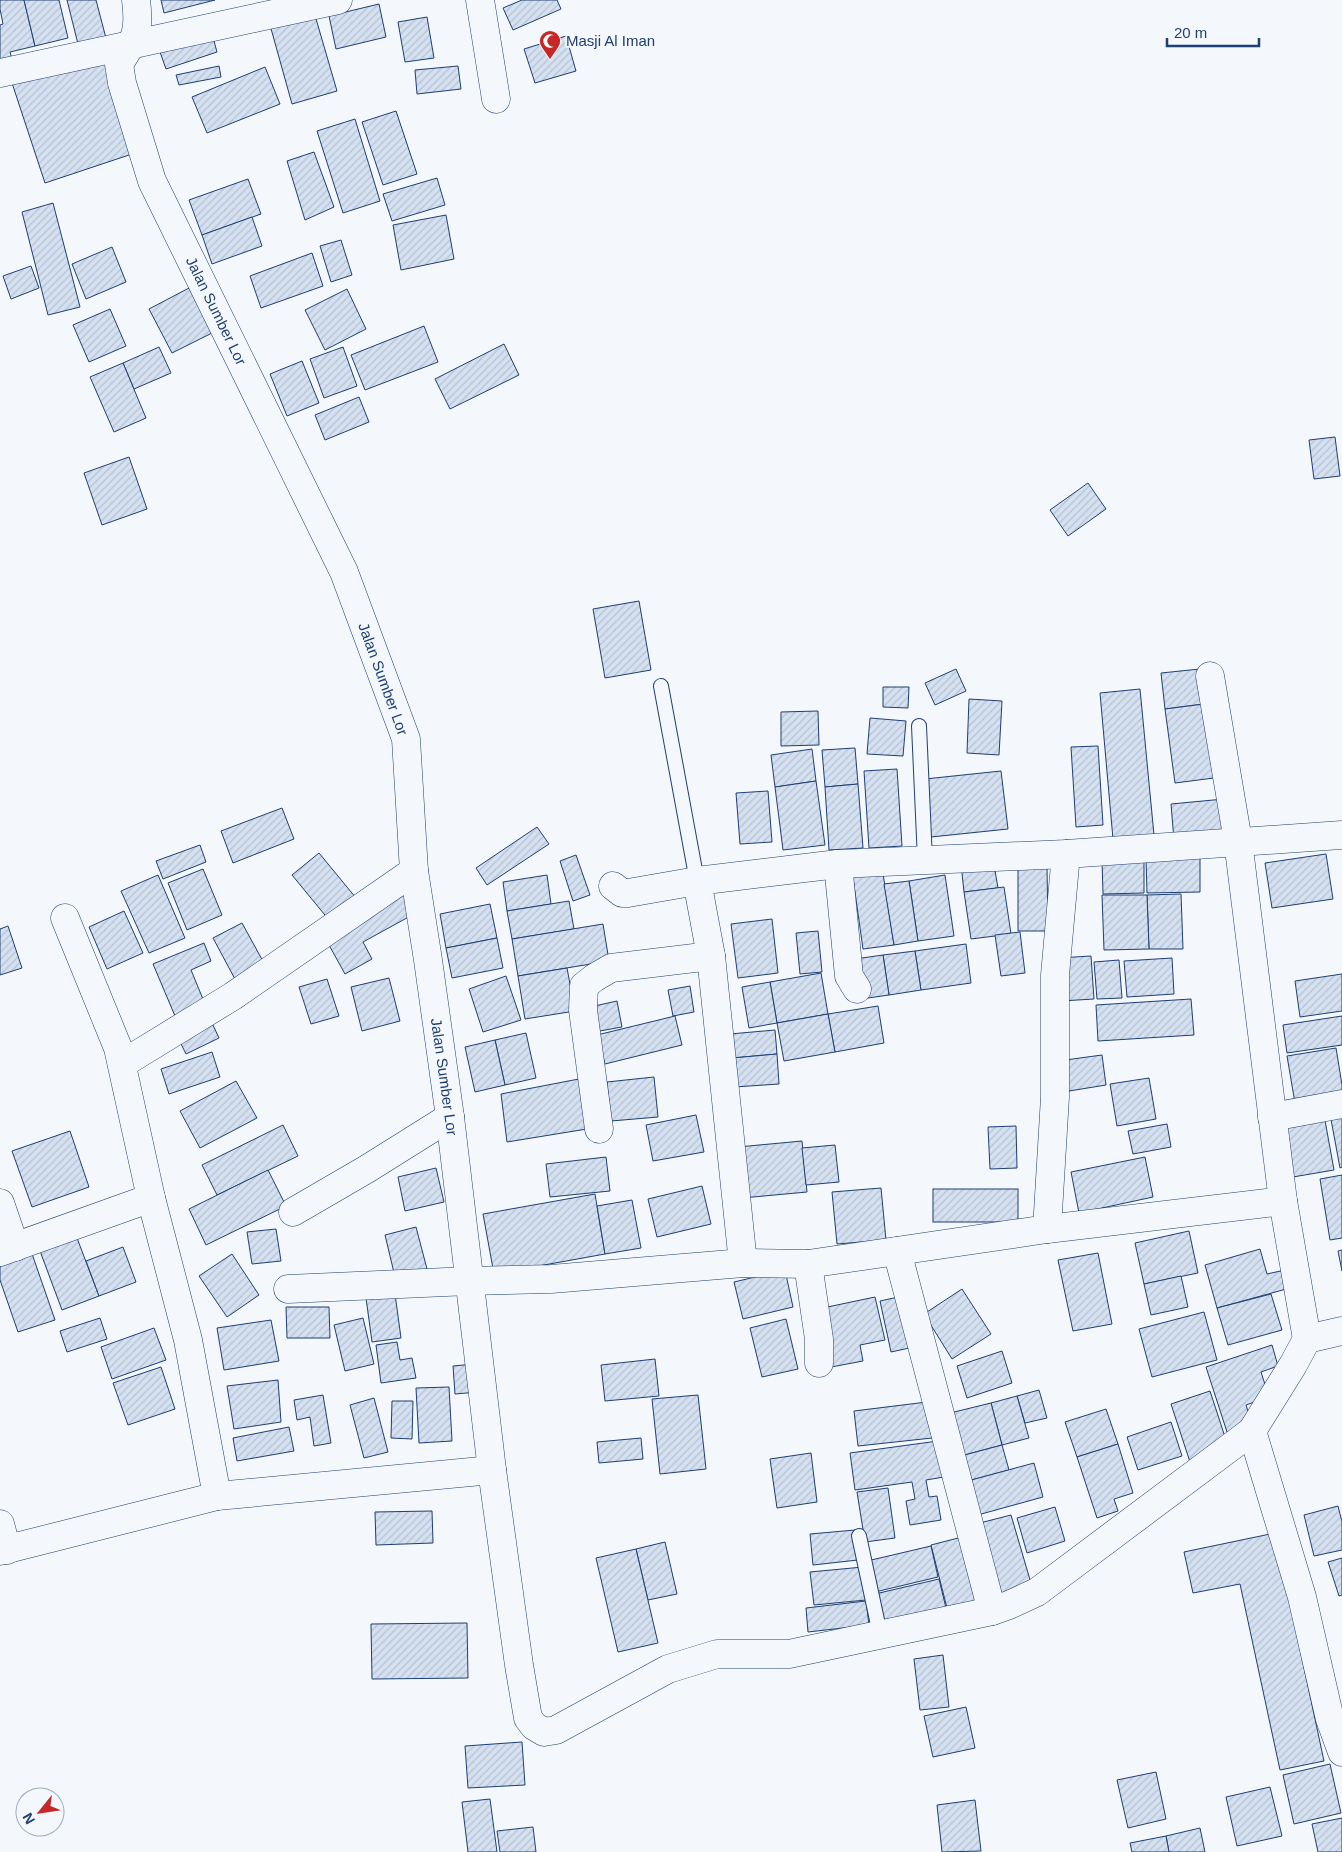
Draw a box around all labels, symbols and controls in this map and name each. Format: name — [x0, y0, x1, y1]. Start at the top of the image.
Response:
scale bar — [1167, 15, 1260, 47]
text: 20 m — [1174, 24, 1207, 41]
mosque icon: Masji Al Iman — [538, 29, 562, 60]
place label: Masji Al Iman — [566, 32, 655, 49]
street label: Jalan Sumber Lor — [183, 254, 250, 368]
street label: Jalan Sumber Lor — [355, 620, 412, 737]
street label: Jalan Sumber Lor — [428, 1017, 461, 1137]
north arrow — [15, 1787, 65, 1837]
text: N — [19, 1810, 38, 1827]

